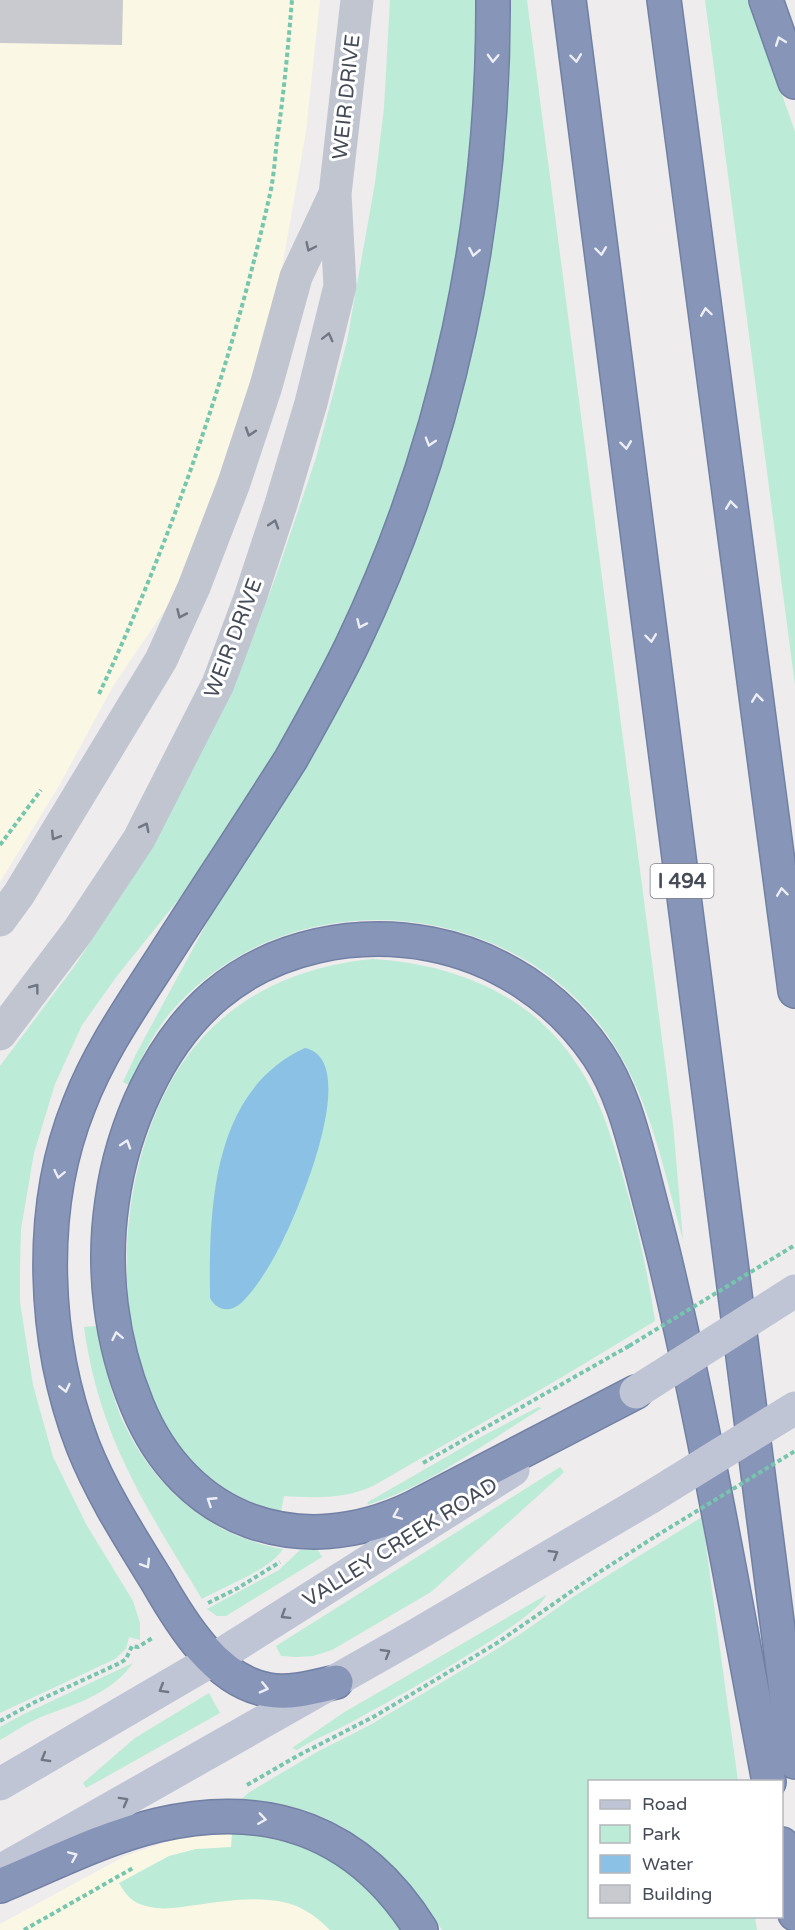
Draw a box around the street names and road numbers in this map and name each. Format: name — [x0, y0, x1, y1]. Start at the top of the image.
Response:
street label: WEIR DRIVE — [327, 33, 365, 161]
street label: WEIR DRIVE — [199, 575, 268, 701]
road number: I 494 — [650, 864, 714, 898]
street label: VALLEY CREEK ROAD — [298, 1472, 502, 1613]

